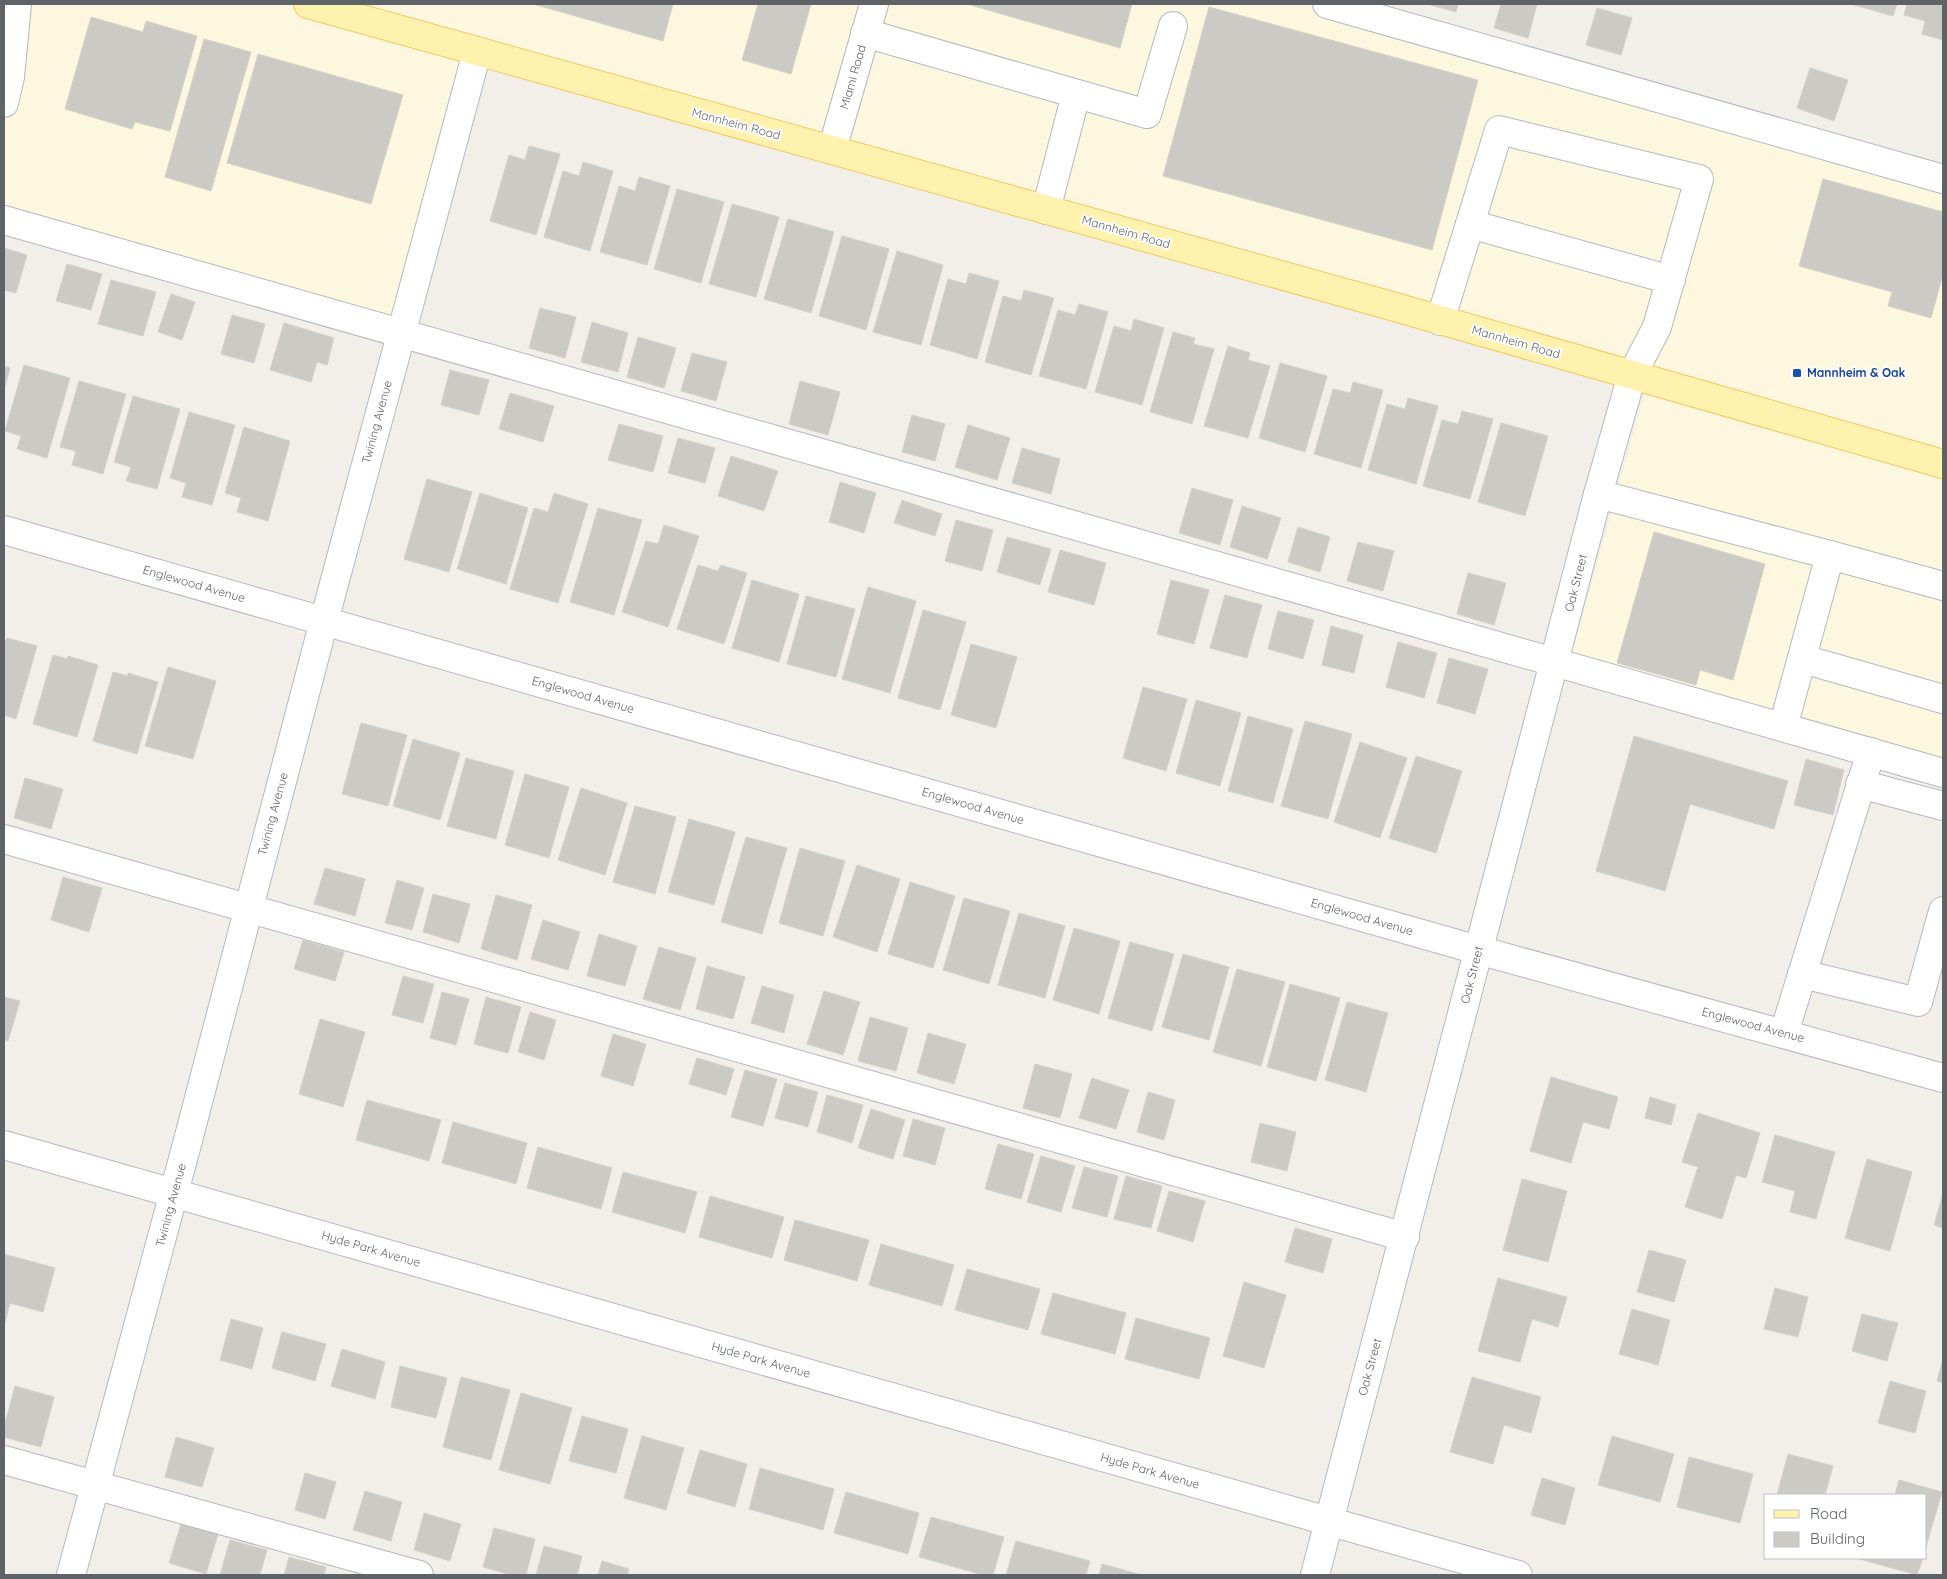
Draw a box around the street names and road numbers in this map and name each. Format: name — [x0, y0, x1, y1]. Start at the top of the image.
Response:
street label: Miami Road — [836, 43, 869, 111]
street label: Mannheim Road — [690, 104, 782, 143]
street label: Mannheim Road — [1080, 212, 1172, 251]
street label: Mannheim Road — [1470, 322, 1562, 361]
street label: Twining Avenue — [358, 378, 395, 465]
street label: Oak Street — [1561, 552, 1590, 613]
street label: Englewood Avenue — [141, 562, 247, 605]
street label: Englewood Avenue — [530, 673, 636, 716]
street label: Twining Avenue — [254, 770, 291, 857]
street label: Englewood Avenue — [920, 784, 1026, 827]
street label: Englewood Avenue — [1309, 895, 1415, 938]
street label: Oak Street — [1457, 944, 1486, 1005]
street label: Englewood Avenue — [1700, 1004, 1806, 1046]
street label: Twining Avenue — [152, 1161, 189, 1248]
street label: Hyde Park Avenue — [320, 1227, 423, 1270]
street label: Oak Street — [1355, 1336, 1384, 1397]
street label: Hyde Park Avenue — [710, 1338, 813, 1381]
street label: Hyde Park Avenue — [1099, 1449, 1202, 1492]

